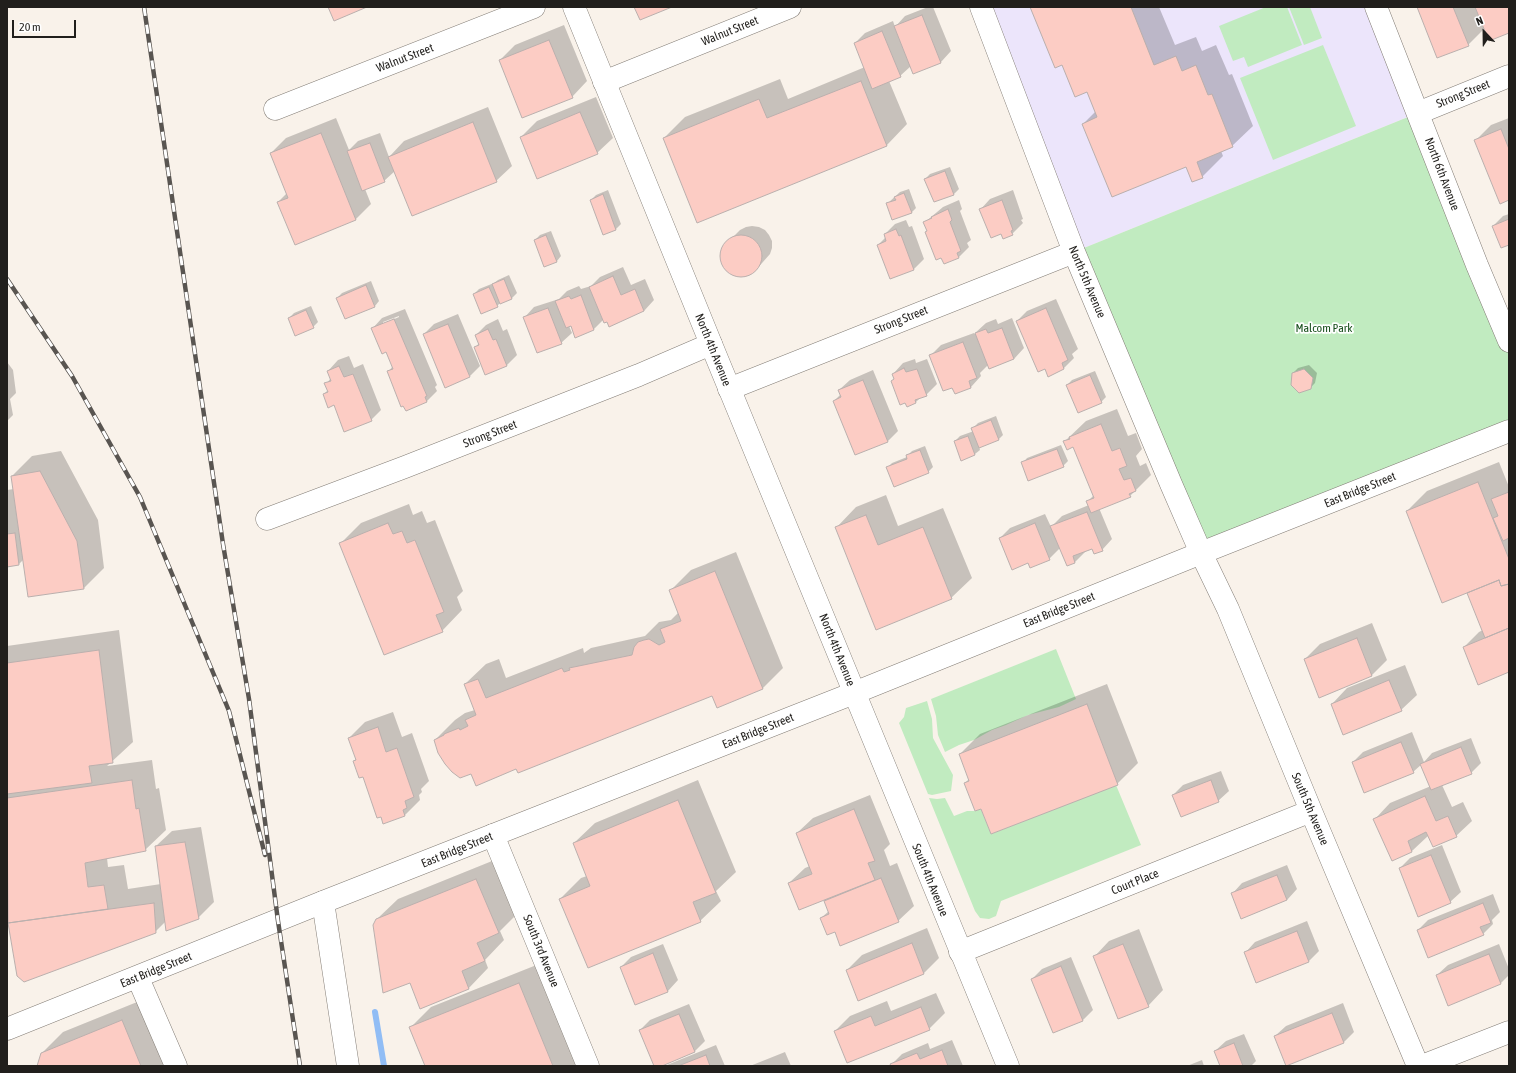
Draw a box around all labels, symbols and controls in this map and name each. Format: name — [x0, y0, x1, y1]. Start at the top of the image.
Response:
scale bar — [14, 12, 78, 38]
north arrow — [1464, 12, 1504, 52]
street label: Walnut Street — [699, 13, 761, 49]
text: N — [1474, 14, 1485, 28]
text: 20 m — [19, 20, 41, 34]
street label: Walnut Street — [374, 41, 436, 75]
street label: Strong Street — [1434, 77, 1492, 111]
street label: North 6th Avenue — [1422, 136, 1462, 212]
street label: North 5th Avenue — [1065, 244, 1109, 320]
street label: Strong Street — [872, 303, 930, 337]
street label: North 4th Avenue — [692, 312, 734, 388]
park label: Malcom Park — [1295, 321, 1353, 335]
street label: Strong Street — [461, 417, 519, 451]
street label: East Bridge Street — [1322, 469, 1398, 511]
street label: East Bridge Street — [1021, 589, 1097, 631]
street label: North 4th Avenue — [816, 612, 858, 688]
street label: East Bridge Street — [720, 710, 796, 752]
street label: South 5th Avenue — [1288, 771, 1332, 847]
street label: East Bridge Street — [419, 829, 495, 871]
street label: South 4th Avenue — [909, 842, 951, 918]
street label: Court Place — [1109, 866, 1161, 898]
street label: South 3rd Avenue — [520, 913, 562, 989]
street label: East Bridge Street — [118, 949, 194, 991]

